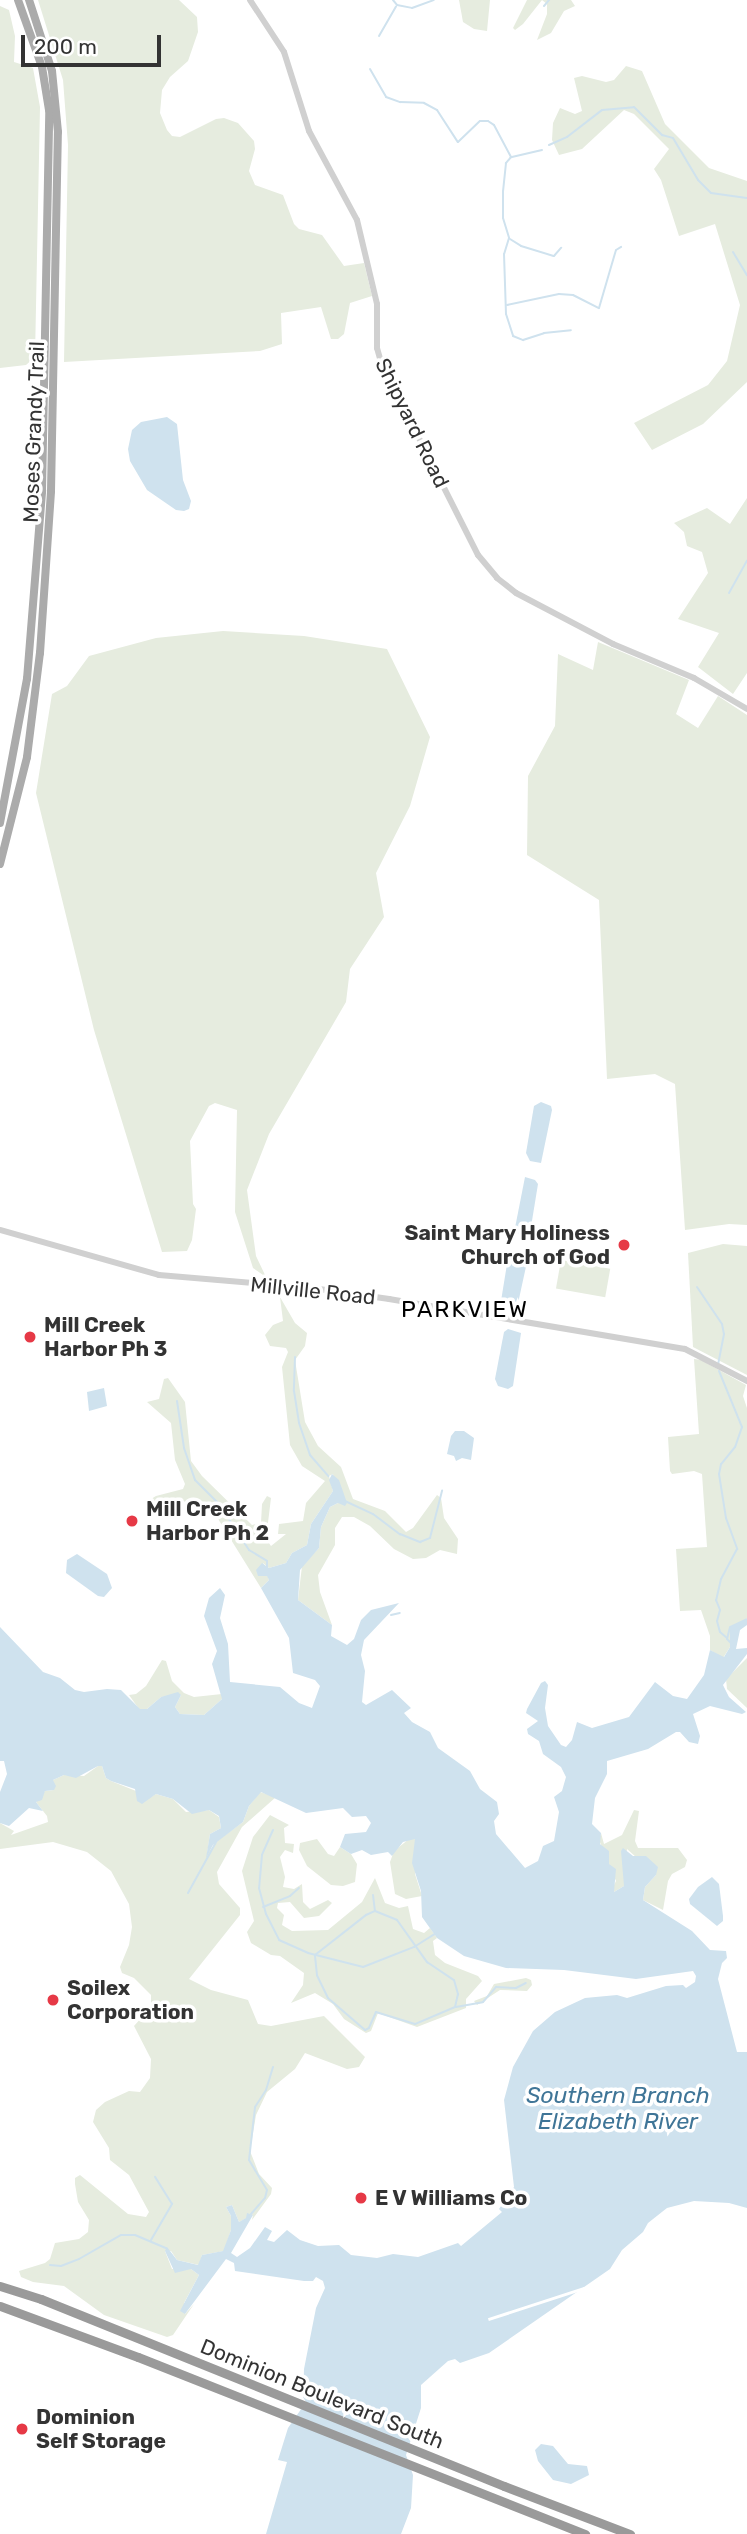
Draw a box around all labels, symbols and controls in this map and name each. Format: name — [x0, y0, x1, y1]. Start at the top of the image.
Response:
scale bar — [24, 21, 164, 65]
text: 200 m — [34, 34, 97, 59]
street label: Moses Grandy Trail — [18, 340, 50, 524]
street label: Shipyard Road — [370, 354, 454, 492]
place label: Saint Mary Holiness Church of God — [404, 1220, 610, 1270]
marker: Saint Mary Holiness Church of God — [616, 1237, 632, 1253]
street label: Millville Road — [249, 1272, 377, 1310]
district label: PARKVIEW — [402, 1295, 528, 1323]
place label: Mill Creek Harbor Ph 3 — [44, 1312, 168, 1362]
marker: Mill Creek Harbor Ph 3 — [22, 1329, 38, 1345]
place label: Mill Creek Harbor Ph 2 — [146, 1496, 270, 1546]
marker: Mill Creek Harbor Ph 2 — [124, 1513, 140, 1529]
place label: Soilex Corporation — [67, 1975, 194, 2025]
marker: Soilex Corporation — [45, 1992, 61, 2008]
water label: Southern Branch Elizabeth River — [526, 2081, 710, 2135]
place label: E V Williams Co — [375, 2185, 529, 2211]
marker: E V Williams Co — [353, 2190, 369, 2206]
street label: Dominion Boulevard South — [197, 2334, 447, 2454]
place label: Dominion Self Storage — [36, 2404, 166, 2454]
marker: Dominion Self Storage — [14, 2421, 30, 2437]

